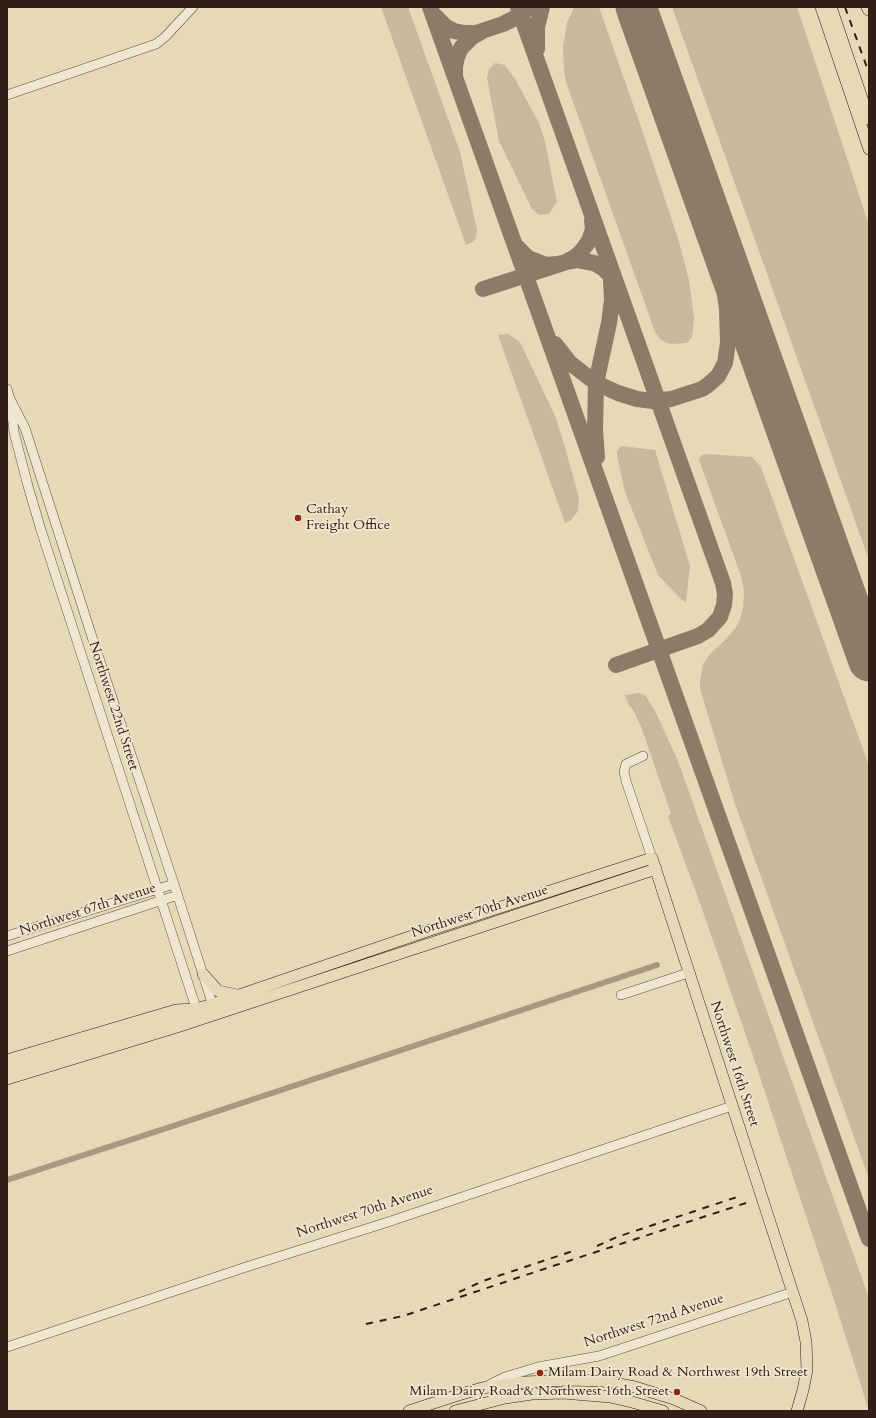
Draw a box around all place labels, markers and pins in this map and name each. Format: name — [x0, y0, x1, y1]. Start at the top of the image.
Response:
place label: Cathay Freight Office — [306, 502, 390, 534]
marker: Cathay Freight Office — [293, 513, 303, 523]
place label: Milam Dairy Road & Northwest 19th Street — [548, 1365, 808, 1381]
marker: Milam Dairy Road & Northwest 19th Street — [535, 1368, 545, 1378]
place label: Milam Dairy Road & Northwest 16th Street — [409, 1384, 669, 1400]
marker: Milam Dairy Road & Northwest 16th Street — [672, 1387, 682, 1397]

